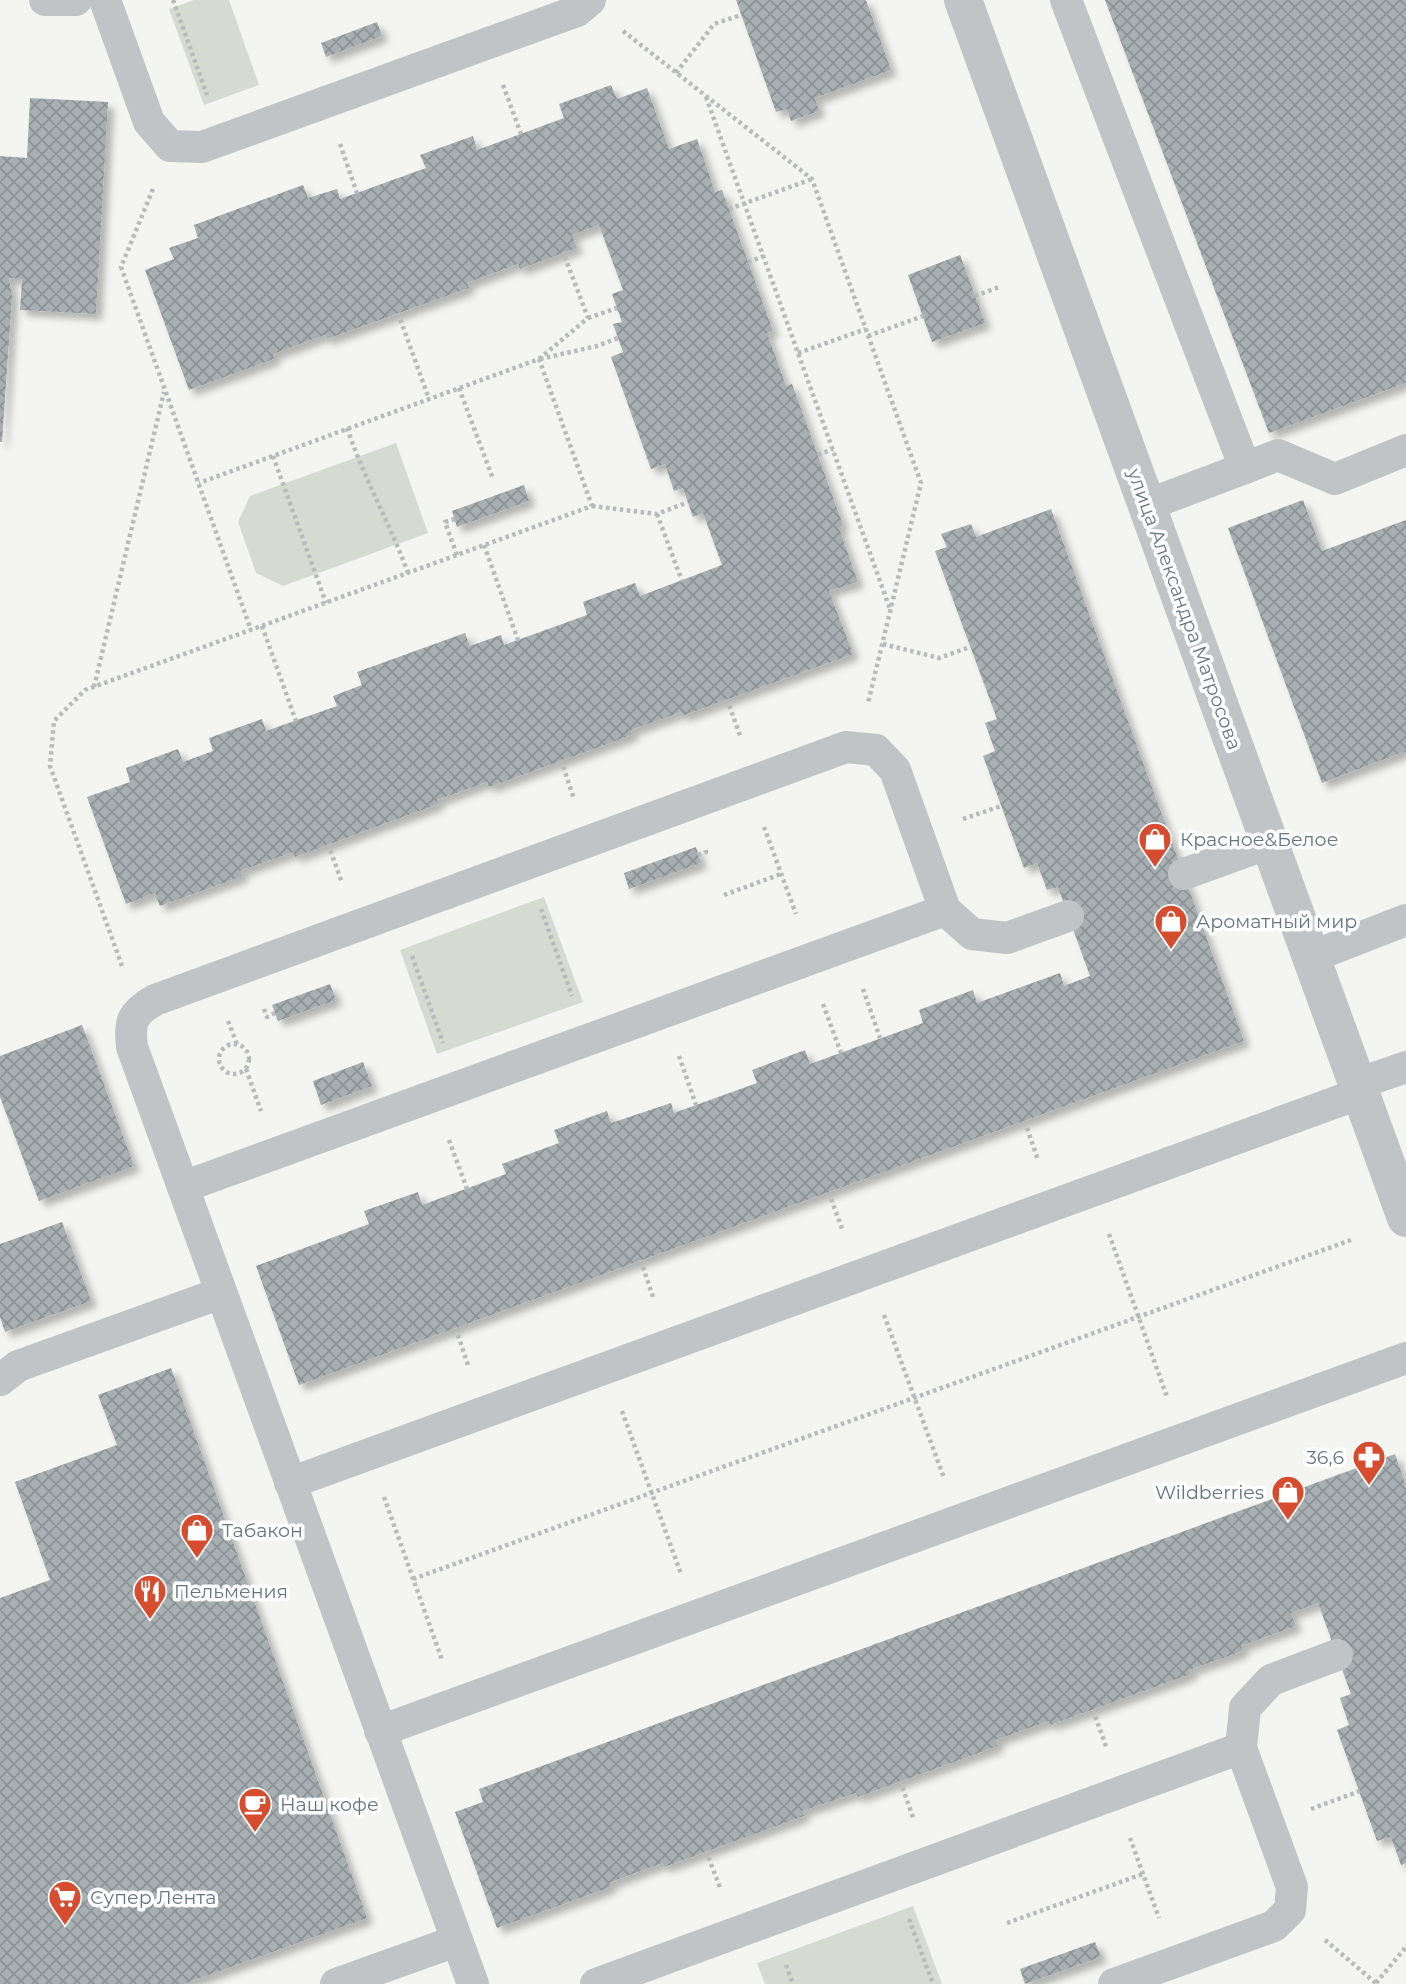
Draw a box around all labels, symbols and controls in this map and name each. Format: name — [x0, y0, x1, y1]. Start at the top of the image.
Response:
street label: улица Александра Матросова — [1122, 464, 1246, 753]
shop icon: Красное&Белое — [1136, 820, 1174, 869]
place label: Красное&Белое — [1180, 828, 1338, 851]
shop icon: Ароматный мир — [1152, 902, 1190, 951]
place label: Ароматный мир — [1196, 910, 1357, 933]
pharmacy icon: 36,6 — [1350, 1438, 1388, 1487]
place label: 36,6 — [1306, 1446, 1344, 1469]
shop icon: Wildberries — [1269, 1473, 1307, 1522]
place label: Wildberries — [1155, 1481, 1264, 1504]
shop icon: Табакон — [178, 1511, 216, 1560]
place label: Табакон — [222, 1519, 303, 1542]
restaurant icon: Пельмения — [131, 1572, 169, 1621]
place label: Пельмения — [174, 1580, 288, 1603]
cafe icon: Наш кофе — [236, 1785, 274, 1834]
place label: Наш кофе — [280, 1793, 379, 1816]
supermarket icon: Супер Лента — [46, 1878, 84, 1927]
place label: Супер Лента — [90, 1886, 216, 1909]

